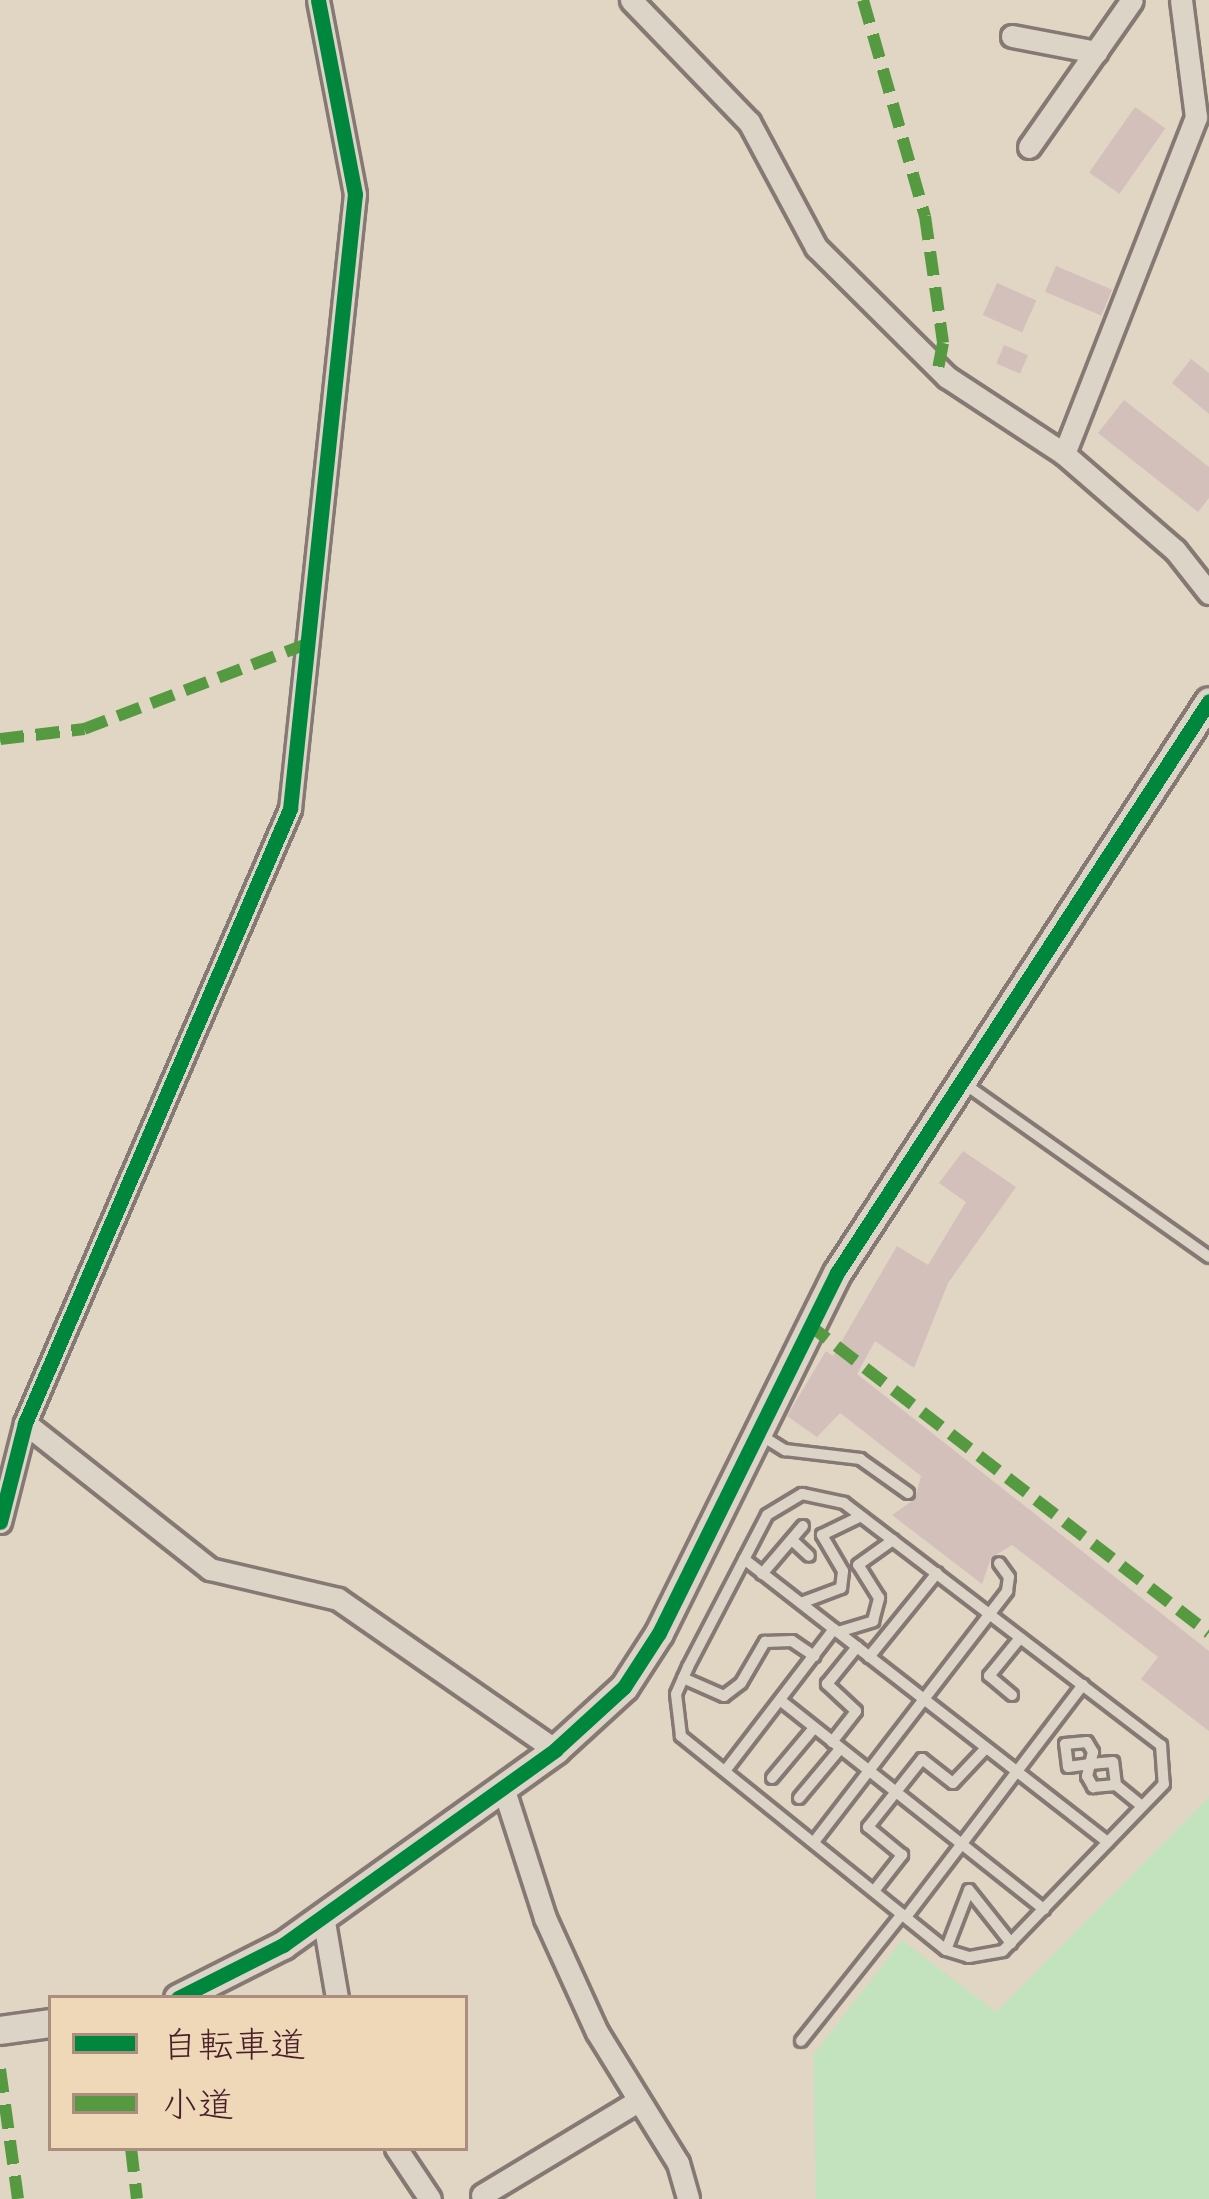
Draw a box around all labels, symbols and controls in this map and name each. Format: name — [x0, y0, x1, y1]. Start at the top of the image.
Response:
legend — [48, 1995, 468, 2151]
text: 自転車道 — [162, 2029, 306, 2072]
text: 小道 — [162, 2089, 234, 2132]

